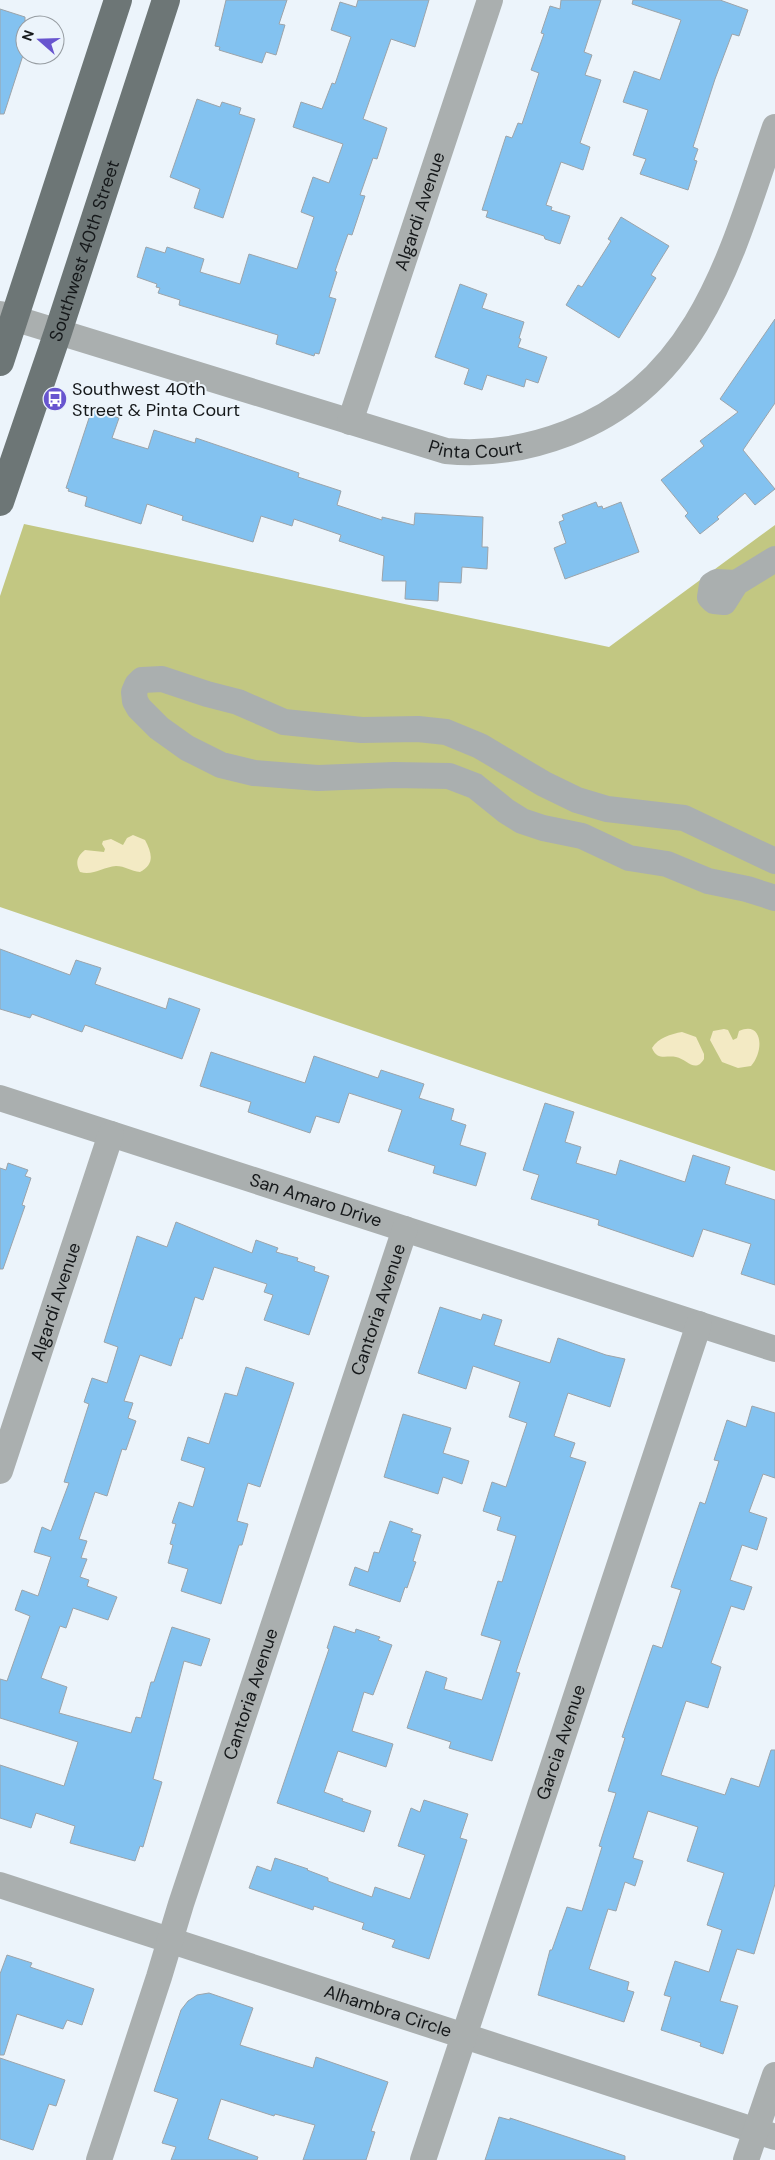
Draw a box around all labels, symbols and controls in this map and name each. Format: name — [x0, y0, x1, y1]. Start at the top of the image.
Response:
north arrow — [15, 15, 65, 65]
text: N — [18, 28, 38, 43]
street label: Algardi Avenue — [389, 149, 451, 274]
street label: Southwest 40th Street — [44, 157, 125, 345]
place label: Southwest 40th Street & Pinta Court — [72, 377, 240, 422]
bus stop icon: Southwest 40th Street & Pinta Court — [42, 386, 68, 412]
street label: Pinta Court — [425, 434, 525, 464]
street label: San Amaro Drive — [247, 1168, 385, 1233]
street label: Algardi Avenue — [25, 1239, 86, 1364]
street label: Cantoria Avenue — [345, 1241, 411, 1379]
street label: Cantoria Avenue — [218, 1625, 284, 1763]
street label: Garcia Avenue — [531, 1681, 591, 1803]
street label: Alhambra Circle — [321, 1979, 455, 2043]

